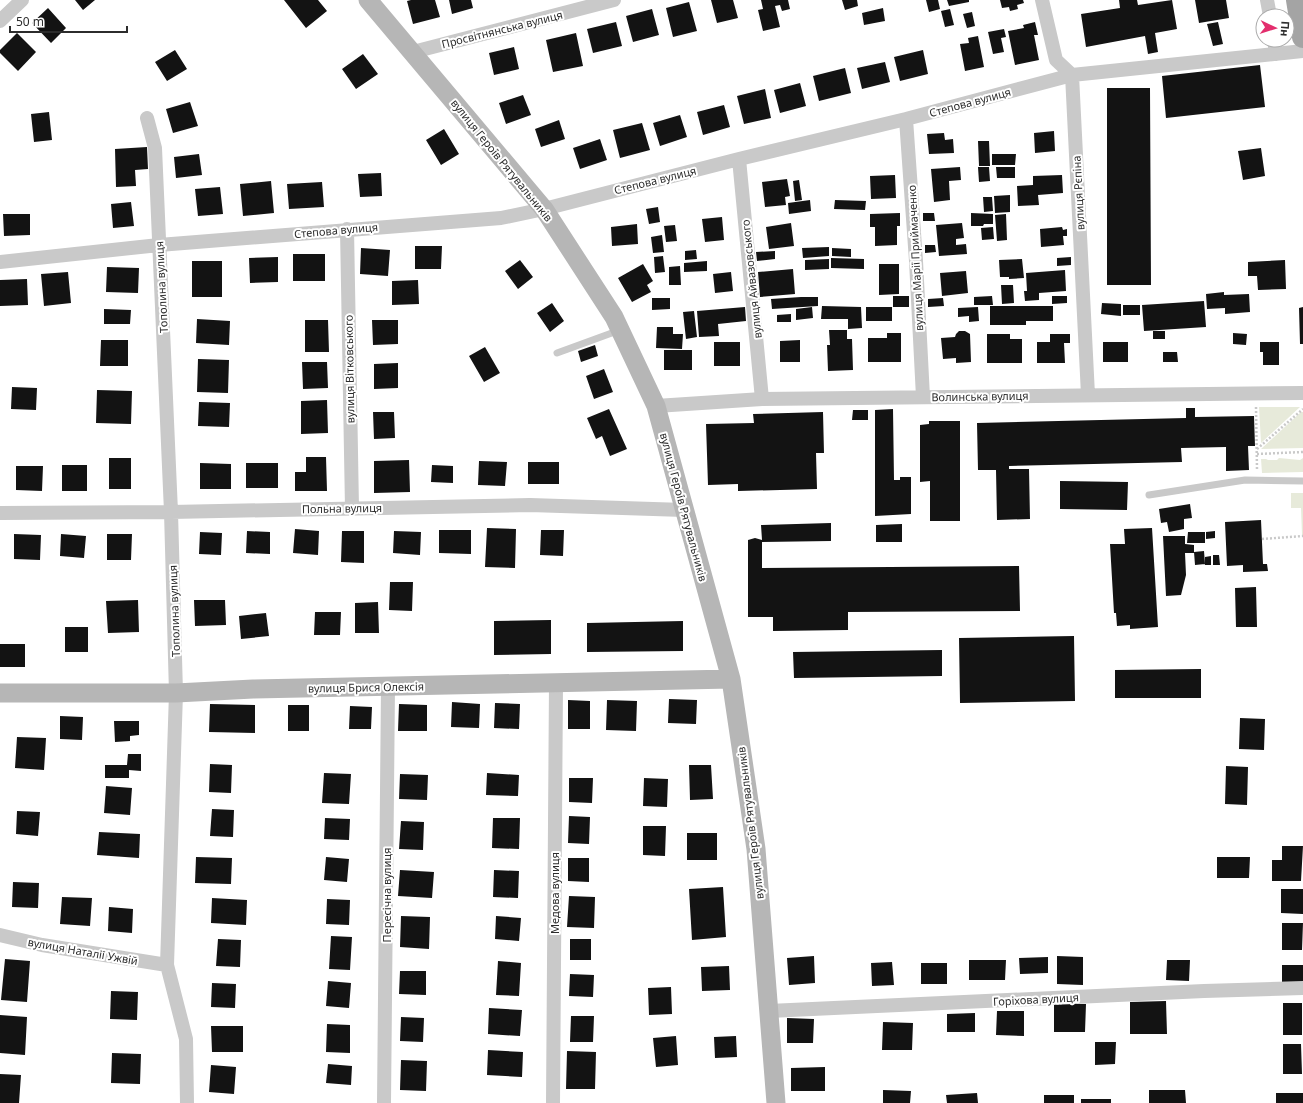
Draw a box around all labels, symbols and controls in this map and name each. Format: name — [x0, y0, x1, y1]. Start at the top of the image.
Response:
street label: Просвітнянська вулиця — [440, 7, 564, 51]
scale bar — [10, 8, 127, 34]
north arrow — [1255, 8, 1295, 48]
text: 50 m — [16, 13, 44, 30]
text: Пн — [1277, 20, 1294, 37]
street label: Степова вулиця — [927, 84, 1013, 120]
street label: вулиця Героїв Рятувальників — [448, 96, 556, 224]
street label: вулиця Рєпіна — [1069, 155, 1087, 231]
street label: Степова вулиця — [612, 163, 698, 197]
street label: вулиця Марії Приймаченко — [904, 185, 926, 331]
street label: Степова вулиця — [294, 219, 378, 241]
street label: вулиця Айвазовського — [737, 219, 765, 339]
street label: Тополина вулиця — [151, 241, 171, 333]
street label: вулиця Вітковського — [341, 315, 357, 423]
street label: Волинська вулиця — [931, 388, 1029, 404]
street label: вулиця Героїв Рятувальників — [657, 431, 711, 583]
street label: Польна вулиця — [302, 500, 382, 516]
street label: Тополина вулиця — [165, 565, 183, 657]
street label: вулиця Брися Олексія — [308, 678, 424, 696]
street label: вулиця Героїв Рятувальників — [733, 746, 767, 900]
street label: Пересічна вулиця — [379, 848, 394, 942]
street label: Медова вулиця — [547, 852, 562, 934]
street label: вулиця Наталії Ужвій — [27, 934, 139, 968]
street label: Горіхова вулиця — [993, 989, 1079, 1009]

